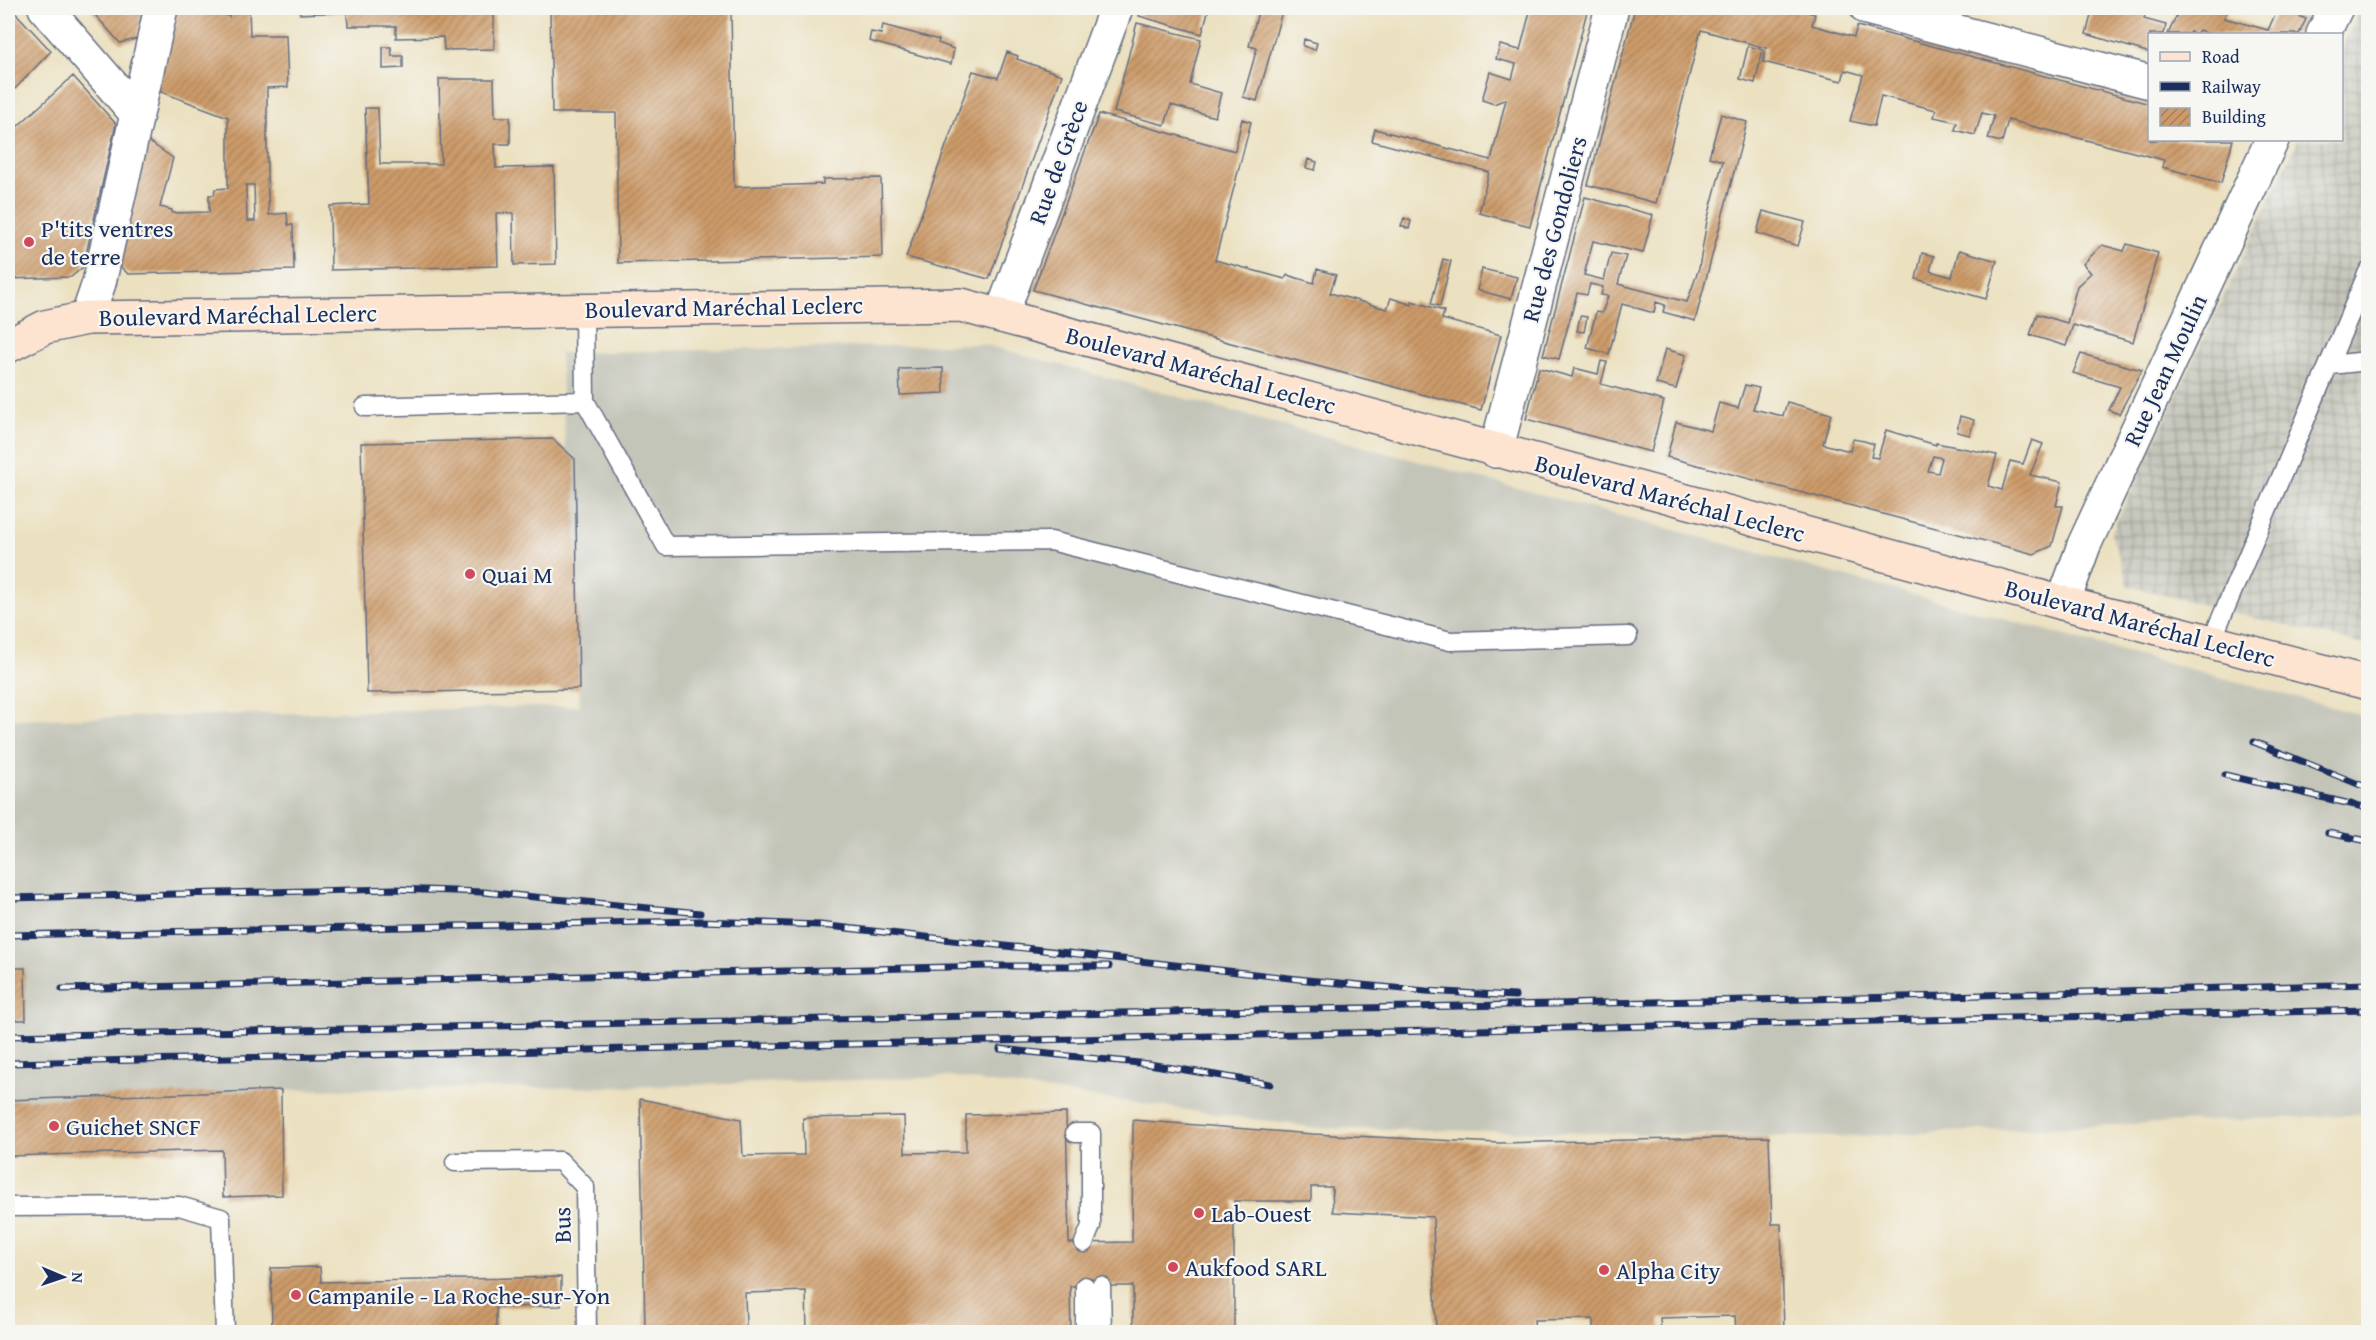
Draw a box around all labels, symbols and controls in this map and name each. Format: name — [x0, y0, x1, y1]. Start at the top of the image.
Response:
legend — [2148, 33, 2343, 141]
text: Road — [2202, 43, 2240, 70]
text: Railway — [2202, 73, 2261, 100]
street label: Rue de Grèce — [1019, 95, 1097, 229]
text: Building — [2202, 103, 2266, 130]
street label: Rue des Gondoliers — [1512, 132, 1596, 326]
place label: P'tits ventres de terre — [41, 211, 173, 274]
marker: P'tits ventres de terre — [22, 235, 36, 249]
street label: Boulevard Maréchal Leclerc — [585, 287, 864, 327]
street label: Rue Jean Moulin — [2114, 288, 2216, 452]
street label: Boulevard Maréchal Leclerc — [99, 295, 378, 335]
street label: Boulevard Maréchal Leclerc — [1062, 317, 1340, 423]
street label: Boulevard Maréchal Leclerc — [1531, 445, 1809, 551]
place label: Quai M — [482, 557, 553, 592]
marker: Quai M — [463, 567, 477, 581]
street label: Boulevard Maréchal Leclerc — [2001, 570, 2279, 676]
place label: Guichet SNCF — [66, 1109, 201, 1144]
marker: Guichet SNCF — [47, 1119, 61, 1133]
place label: Lab-Ouest — [1211, 1196, 1312, 1231]
marker: Lab-Ouest — [1192, 1206, 1206, 1220]
street label: Bus — [544, 1207, 580, 1243]
north arrow — [33, 1247, 93, 1307]
place label: Aukfood SARL — [1185, 1250, 1327, 1285]
place label: Alpha City — [1616, 1253, 1721, 1288]
marker: Aukfood SARL — [1166, 1260, 1180, 1274]
marker: Alpha City — [1597, 1263, 1611, 1277]
text: N — [66, 1272, 90, 1284]
place label: Campanile - La Roche-sur-Yon — [308, 1278, 611, 1313]
marker: Campanile - La Roche-sur-Yon — [289, 1288, 303, 1302]

